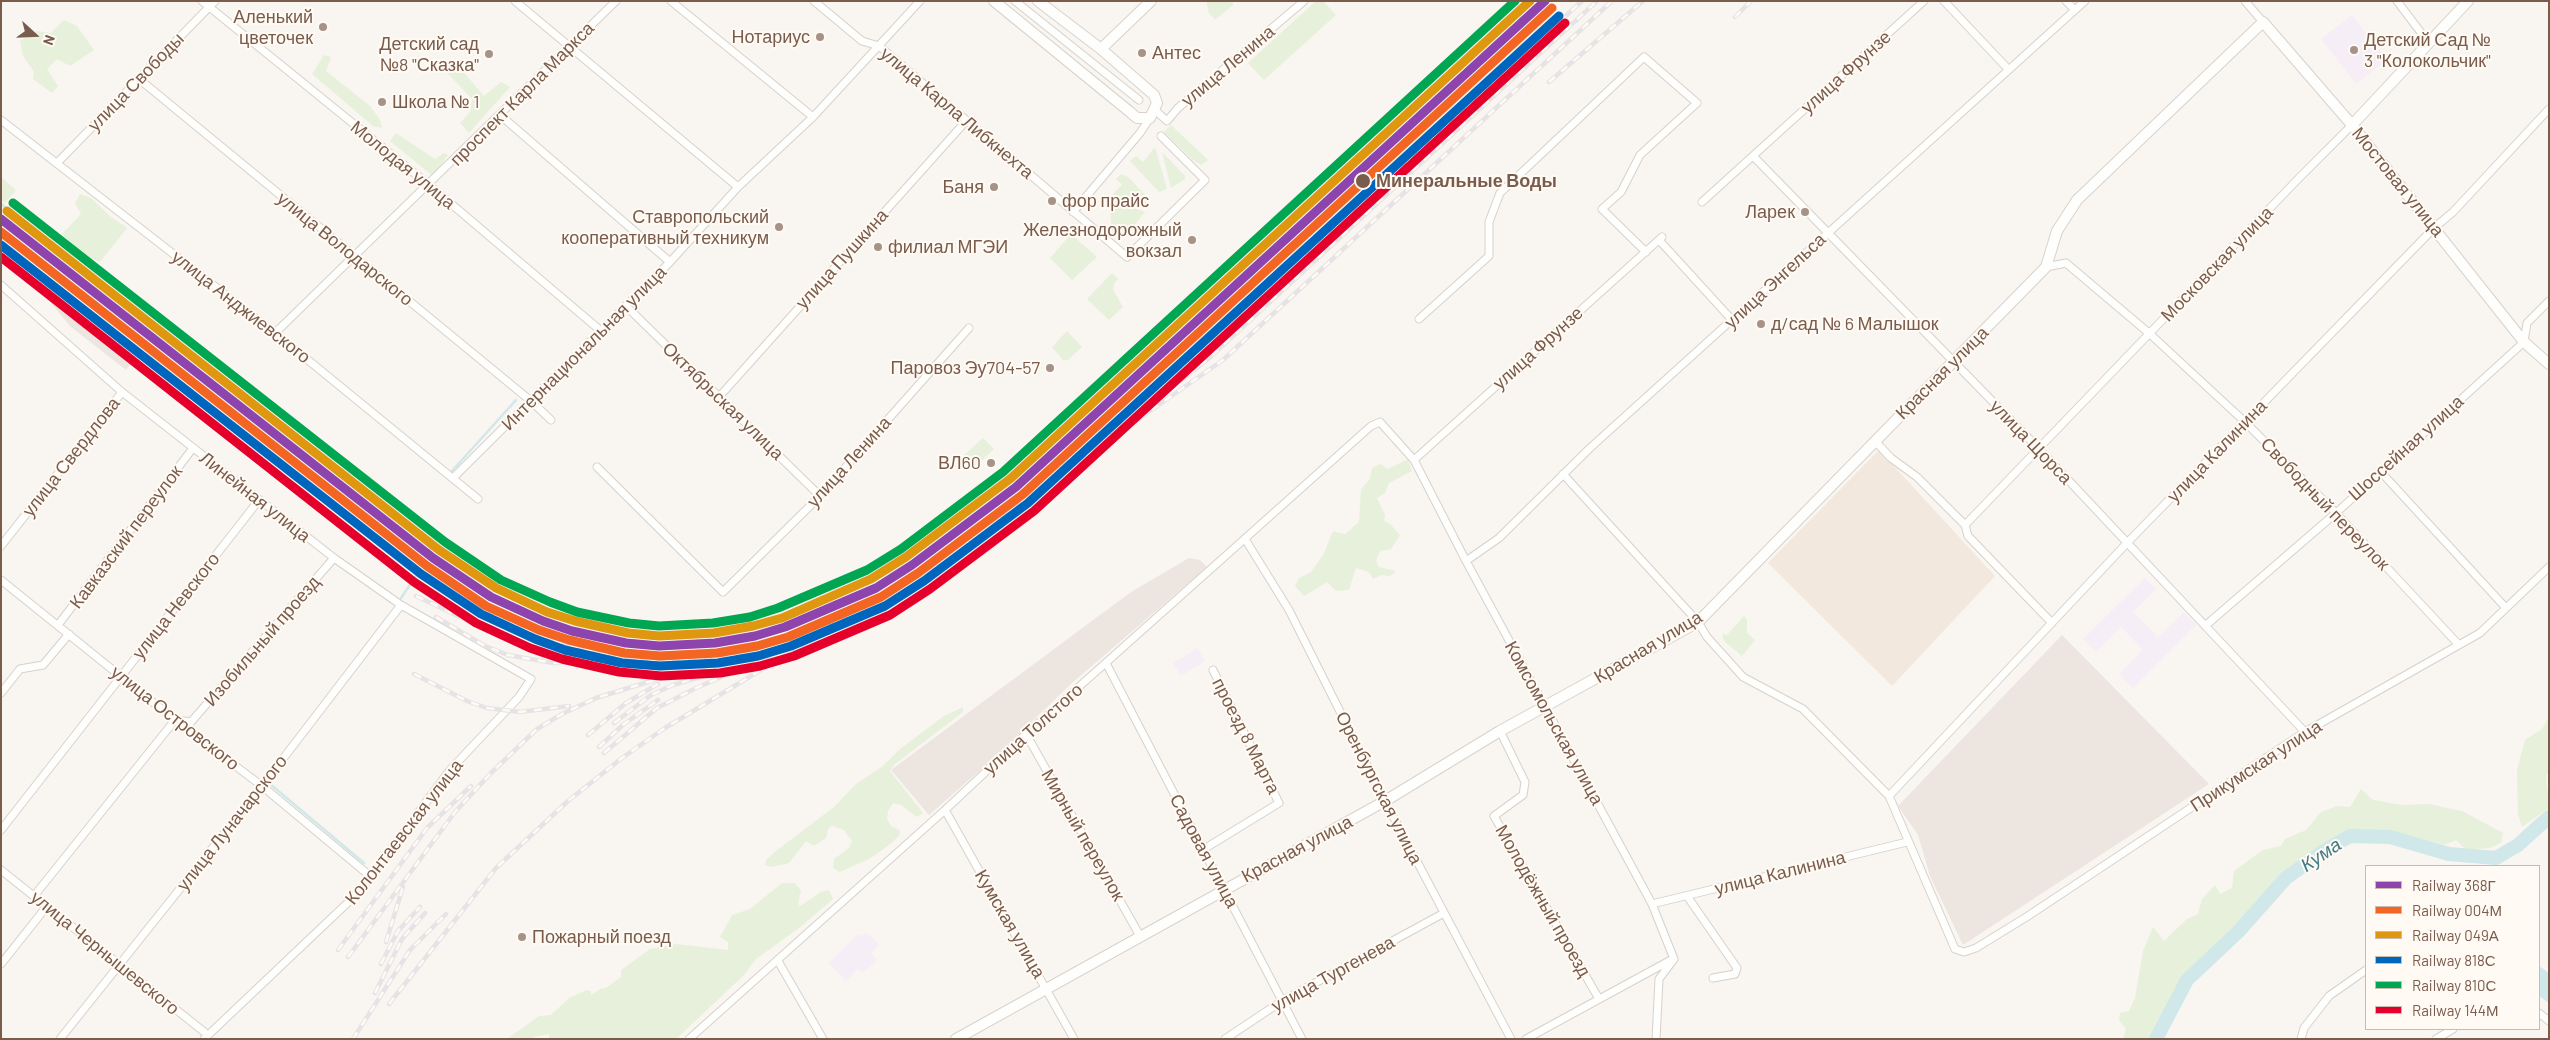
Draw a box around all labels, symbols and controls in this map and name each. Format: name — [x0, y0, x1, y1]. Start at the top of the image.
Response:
place label: Аленький цветочек — [233, 6, 313, 48]
north arrow — [10, 10, 60, 60]
street label: проспект Карла Маркса — [446, 18, 598, 170]
marker: Аленький цветочек — [317, 21, 329, 33]
street label: улица Ленина — [1177, 21, 1279, 111]
place label: Нотариус — [731, 26, 810, 48]
street label: улица Фрунзе — [1797, 26, 1895, 118]
street label: улица Свободы — [83, 28, 189, 136]
place label: Детский Сад № 3 "Колокольчик" — [2364, 29, 2491, 72]
marker: Нотариус — [814, 31, 826, 43]
text: N — [40, 33, 59, 48]
place label: Детский сад №8 "Сказка" — [379, 33, 479, 76]
place label: Антес — [1152, 42, 1201, 64]
street label: улица Карла Либкнехта — [876, 43, 1038, 183]
marker: Детский Сад № 3 "Колокольчик" — [2348, 44, 2360, 56]
marker: Антес — [1136, 47, 1148, 59]
marker: Детский сад №8 "Сказка" — [483, 48, 495, 60]
place label: Школа № 1 — [392, 91, 480, 113]
marker: Школа № 1 — [376, 96, 388, 108]
street label: Молодая улица — [346, 116, 460, 214]
street label: Мостовая улица — [2347, 123, 2449, 241]
place label: Минеральные Воды — [1376, 170, 1557, 192]
marker: Минеральные Воды — [1354, 172, 1372, 190]
place label: Баня — [942, 176, 984, 198]
marker: Баня — [988, 181, 1000, 193]
street label: улица Володарского — [273, 187, 417, 311]
place label: фор прайс — [1062, 190, 1149, 212]
marker: фор прайс — [1046, 195, 1058, 207]
place label: Ларек — [1745, 201, 1795, 223]
street label: Московская улица — [2157, 202, 2277, 326]
street label: улица Пушкина — [791, 204, 893, 314]
place label: Ставропольский кооперативный техникум — [561, 206, 769, 248]
marker: Ларек — [1799, 206, 1811, 218]
place label: Железнодорожный вокзал — [1023, 219, 1182, 262]
marker: Ставропольский кооперативный техникум — [773, 221, 785, 233]
street label: улица Энгельса — [1720, 229, 1830, 333]
marker: Железнодорожный вокзал — [1186, 234, 1198, 246]
place label: филиал МГЭИ — [888, 236, 1008, 258]
marker: филиал МГЭИ — [872, 241, 884, 253]
street label: улица Анджиевского — [167, 246, 315, 368]
street label: Интернациональная улица — [497, 261, 671, 435]
street label: улица Фрунзе — [1489, 302, 1587, 394]
place label: д/сад № 6 Малышок — [1771, 313, 1939, 335]
marker: д/сад № 6 Малышок — [1755, 318, 1767, 330]
street label: Красная улица — [1891, 322, 1993, 424]
street label: Октябрьская улица — [658, 338, 788, 464]
place label: Паровоз Эу704-57 — [891, 357, 1040, 379]
marker: Паровоз Эу704-57 — [1044, 362, 1056, 374]
street label: Шоссейная улица — [2344, 391, 2468, 505]
street label: улица Свердлова — [18, 393, 124, 521]
street label: улица Щорса — [1985, 395, 2077, 489]
street label: улица Калинина — [2163, 395, 2271, 507]
street label: улица Ленина — [803, 412, 895, 512]
street label: Свободный переулок — [2256, 433, 2394, 575]
street label: Линейная улица — [195, 447, 315, 547]
place label: ВЛ60 — [938, 452, 981, 474]
marker: ВЛ60 — [985, 457, 997, 469]
street label: Кавказский переулок — [65, 461, 187, 613]
street label: улица Невского — [128, 549, 224, 663]
street label: Изобильный проезд — [200, 571, 324, 711]
street label: Красная улица — [1590, 606, 1706, 688]
street label: Комсомольская улица — [1500, 637, 1608, 809]
street label: улица Островского — [107, 661, 243, 775]
street label: проезд 8 Марта — [1208, 674, 1284, 798]
street label: улица Толстого — [979, 679, 1087, 779]
street label: Оренбургская улица — [1331, 708, 1427, 868]
street label: Прикумская улица — [2186, 715, 2326, 817]
street label: улица Луначарского — [172, 751, 292, 895]
street label: Колонтаевская улица — [341, 755, 467, 909]
street label: Мирный переулок — [1037, 765, 1129, 905]
street label: Садовая улица — [1165, 790, 1243, 912]
street label: Красная улица — [1238, 811, 1356, 887]
street label: Молодёжный проезд — [1491, 821, 1595, 981]
water label: Кума — [2296, 833, 2346, 877]
street label: улица Калинина — [1712, 846, 1848, 900]
legend — [2365, 865, 2540, 1030]
street label: Кумская улица — [970, 866, 1050, 982]
text: Railway 368Г — [2412, 876, 2496, 894]
street label: улица Чернышевского — [26, 886, 184, 1020]
text: Railway 004М — [2412, 901, 2502, 919]
place label: Пожарный поезд — [532, 926, 671, 948]
text: Railway 049А — [2412, 926, 2499, 944]
marker: Пожарный поезд — [516, 931, 528, 943]
street label: улица Тургенева — [1268, 931, 1398, 1017]
text: Railway 818С — [2412, 951, 2496, 969]
text: Railway 810С — [2412, 976, 2496, 994]
text: Railway 144М — [2412, 1001, 2499, 1019]

